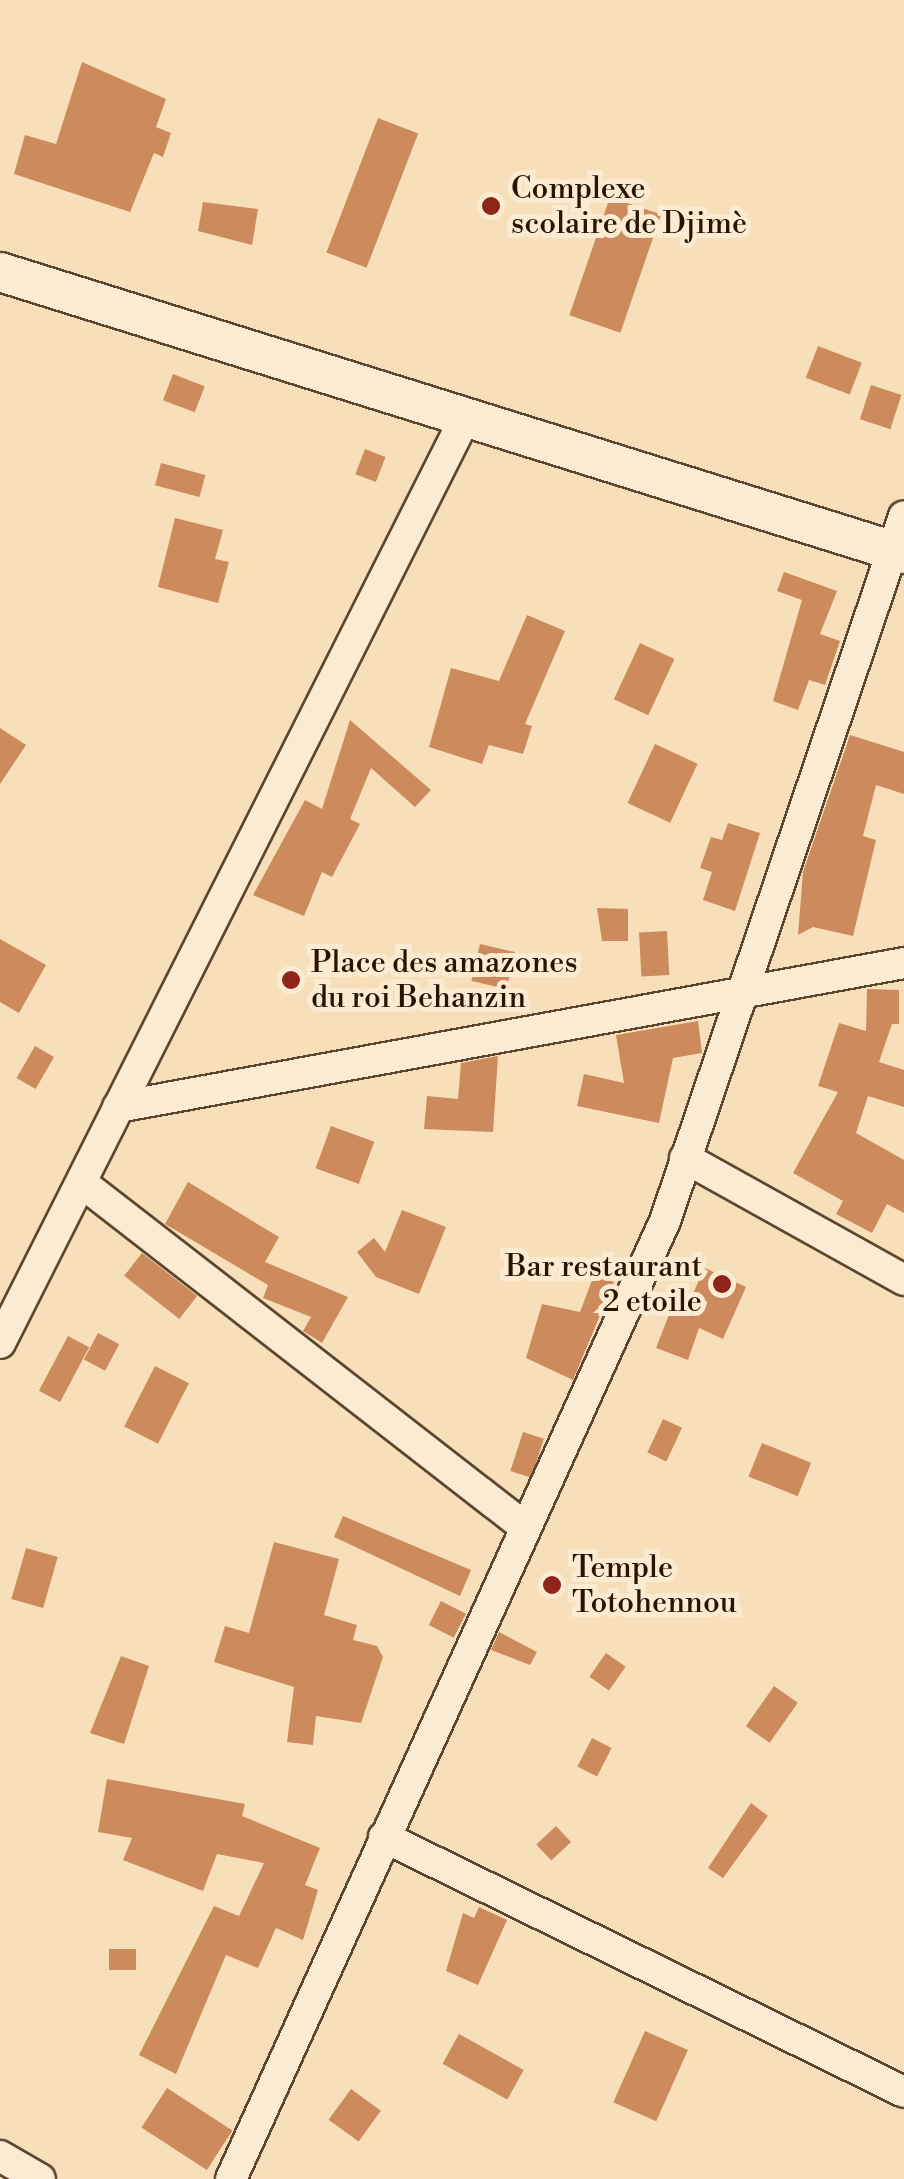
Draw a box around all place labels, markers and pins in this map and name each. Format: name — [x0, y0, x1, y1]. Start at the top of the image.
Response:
place label: Complexe scolaire de Djimè — [511, 171, 747, 242]
marker: Complexe scolaire de Djimè — [480, 195, 502, 217]
place label: Place des amazones du roi Behanzin — [311, 945, 578, 1016]
marker: Place des amazones du roi Behanzin — [280, 969, 302, 991]
place label: Bar restaurant 2 etoile — [505, 1249, 702, 1320]
marker: Bar restaurant 2 etoile — [711, 1273, 733, 1295]
place label: Temple Totohennou — [572, 1550, 737, 1620]
marker: Temple Totohennou — [541, 1574, 563, 1596]

